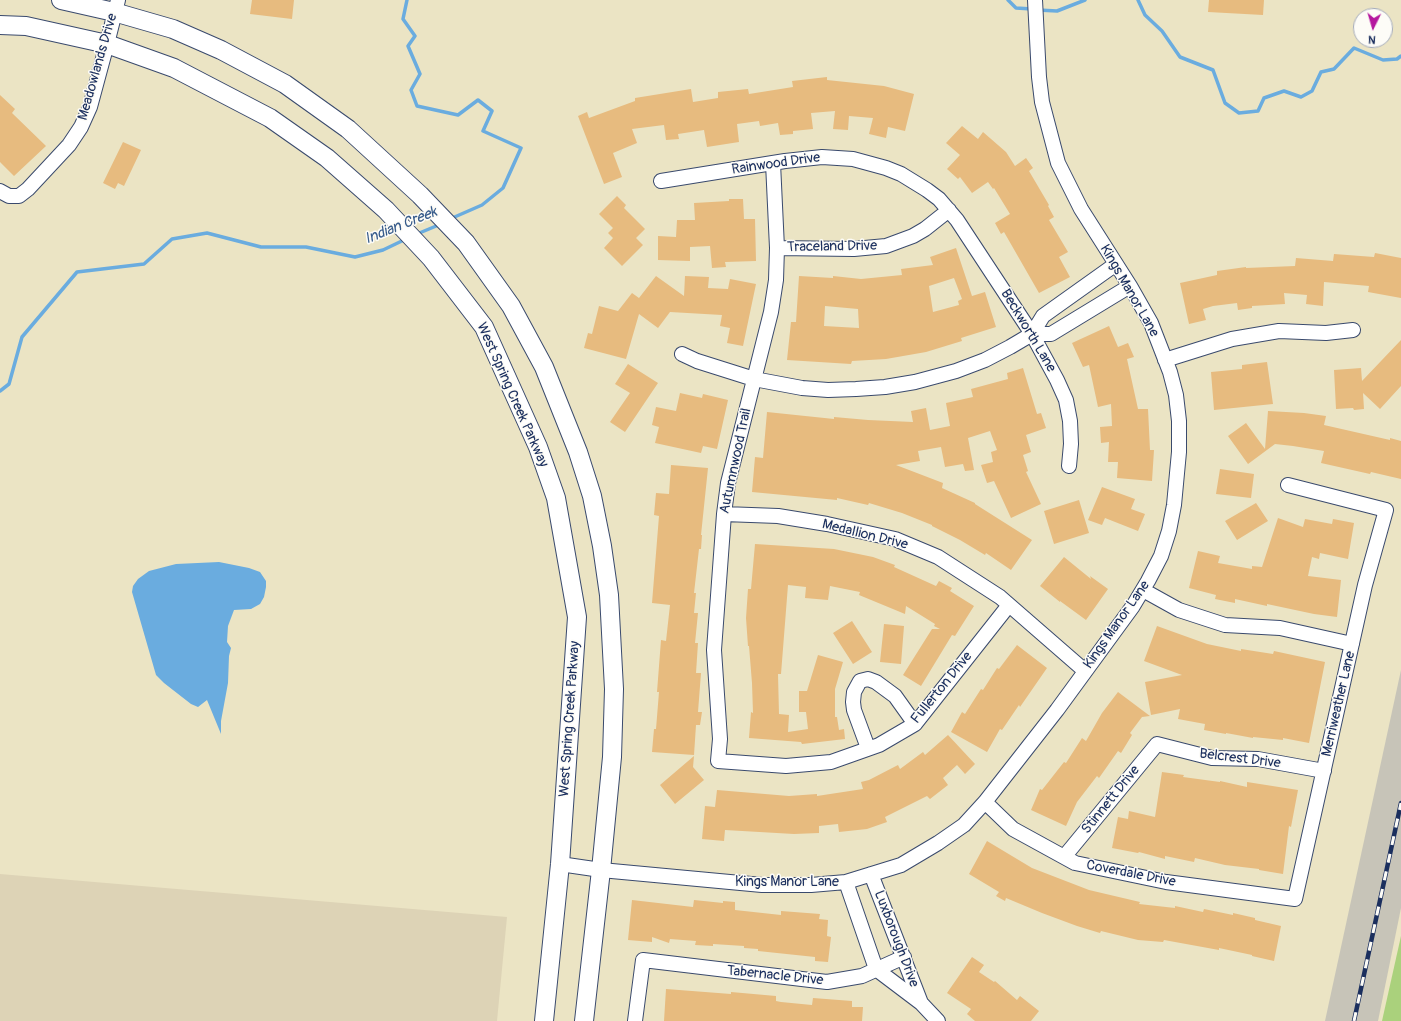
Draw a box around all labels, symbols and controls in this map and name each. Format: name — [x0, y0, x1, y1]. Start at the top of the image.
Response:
north arrow — [1353, 8, 1393, 48]
street label: Meadowlands Drive — [75, 12, 121, 122]
text: N — [1368, 33, 1376, 46]
street label: Rainwood Drive — [731, 149, 821, 179]
water label: Indian Creek — [362, 203, 440, 249]
street label: Traceland Drive — [787, 238, 877, 256]
street label: Kings Manor Lane — [1096, 242, 1162, 340]
street label: Beckworth Lane — [997, 286, 1059, 376]
street label: West Spring Creek Parkway — [473, 320, 551, 470]
street label: Autumnwood Trail — [717, 407, 755, 515]
street label: Medallion Drive — [820, 516, 910, 554]
street label: Kings Manor Lane — [1080, 578, 1154, 672]
street label: West Spring Creek Parkway — [556, 640, 584, 798]
street label: Fullerton Drive — [908, 649, 976, 727]
street label: Merriweather Lane — [1319, 650, 1359, 758]
street label: Belcrest Drive — [1198, 746, 1282, 772]
street label: Stinnett Drive — [1078, 762, 1144, 838]
street label: Coverdale Drive — [1085, 857, 1177, 891]
street label: Kings Manor Lane — [735, 874, 839, 890]
street label: Luxborough Drive — [870, 888, 922, 990]
street label: Tabernacle Drive — [726, 963, 824, 989]

